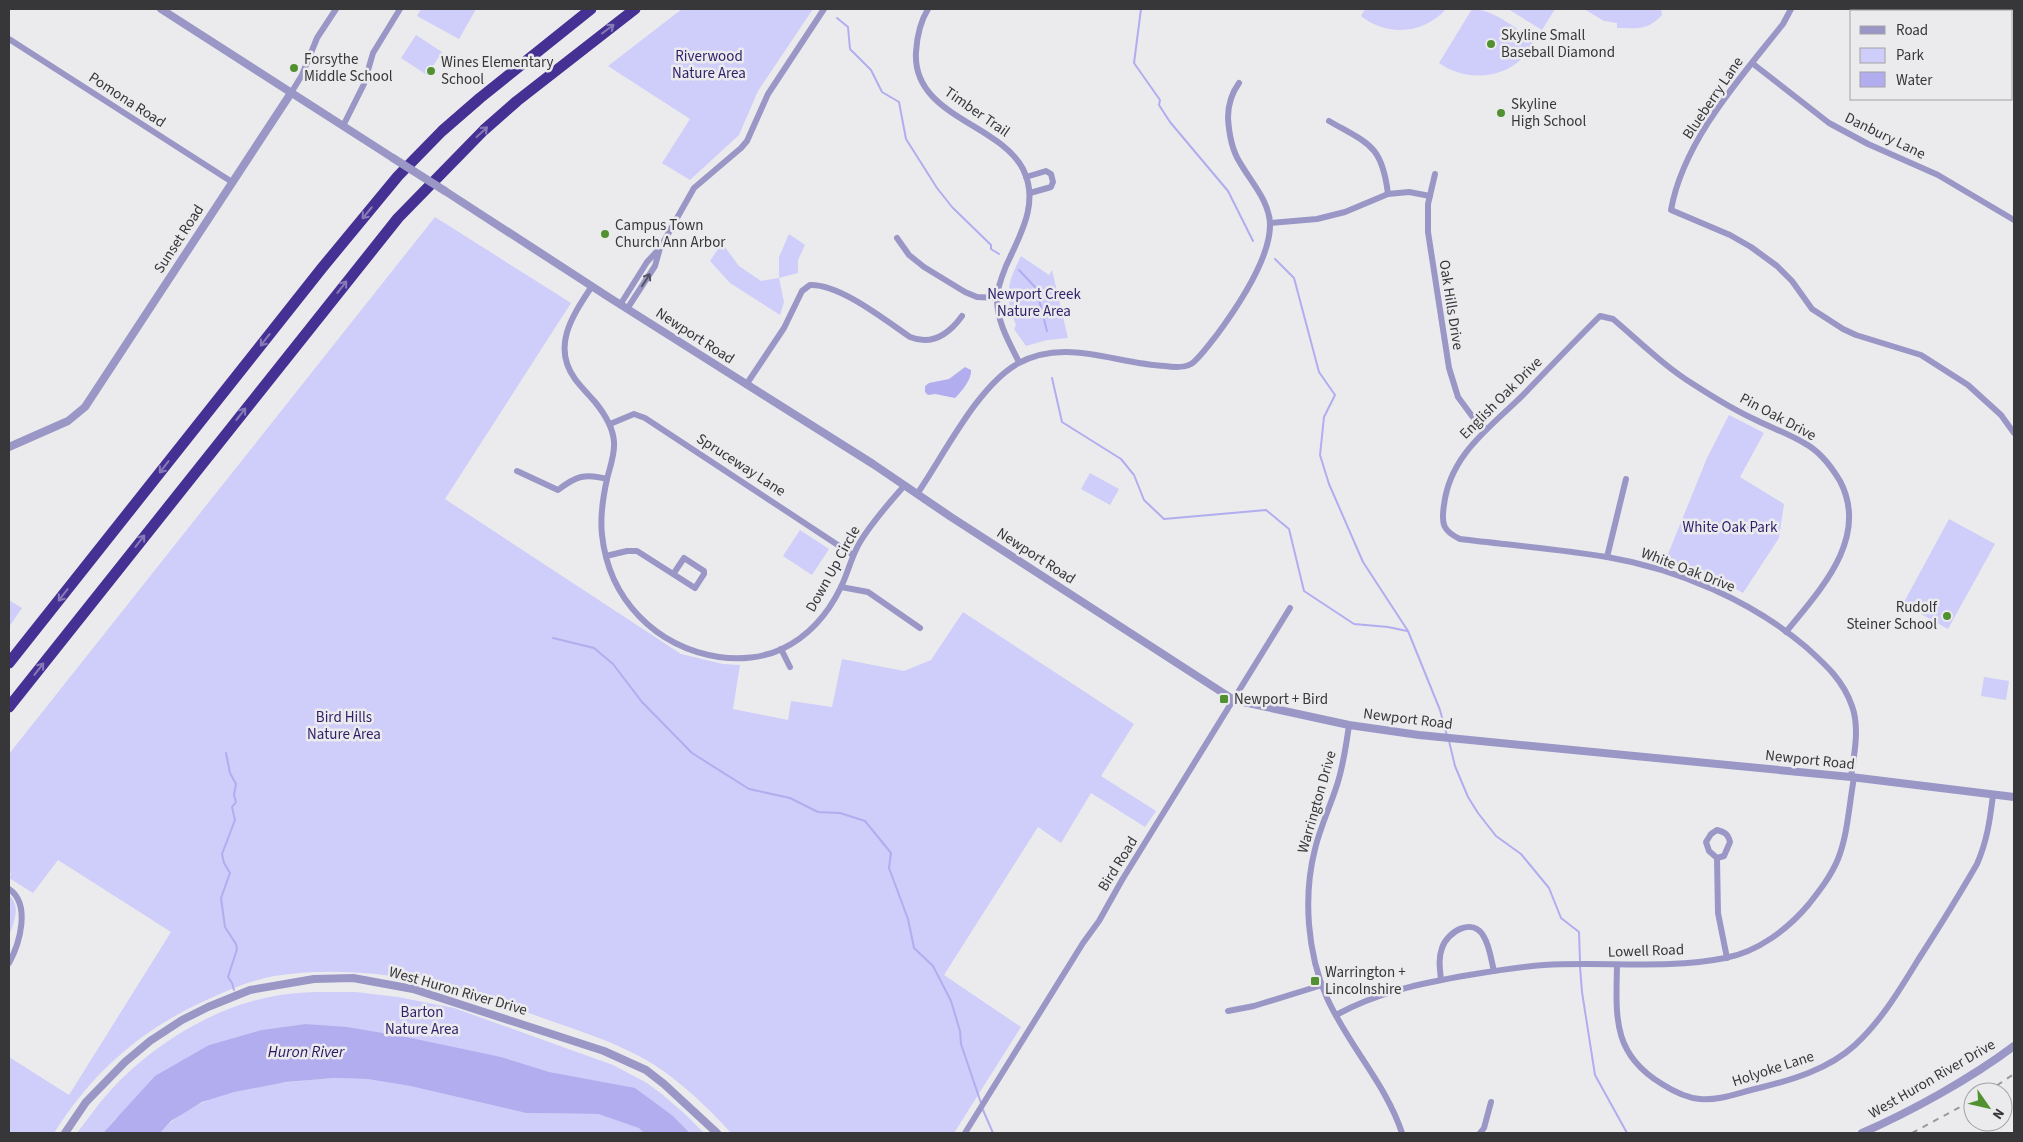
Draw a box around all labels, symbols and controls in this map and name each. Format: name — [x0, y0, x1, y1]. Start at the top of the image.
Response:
legend — [1850, 10, 2013, 100]
text: Road — [1896, 20, 1928, 41]
one-way arrow — [601, 24, 614, 35]
place label: Skyline Small Baseball Diamond — [1501, 25, 1615, 63]
marker: Skyline Small Baseball Diamond — [1485, 38, 1497, 50]
text: Park — [1896, 45, 1925, 66]
park label: Riverwood Nature Area — [672, 46, 746, 84]
place label: Forsythe Middle School — [304, 49, 393, 87]
place label: Wines Elementary School — [441, 52, 554, 90]
street label: Blueberry Lane — [1678, 53, 1748, 143]
marker: Forsythe Middle School — [288, 62, 300, 74]
marker: Wines Elementary School — [425, 65, 437, 77]
street label: Pomona Road — [84, 67, 170, 133]
text: Water — [1896, 70, 1933, 91]
street label: Timber Trail — [940, 82, 1014, 142]
place label: Skyline High School — [1511, 94, 1586, 132]
marker: Skyline High School — [1495, 107, 1507, 119]
street label: Danbury Lane — [1841, 107, 1929, 165]
one-way arrow — [476, 126, 489, 138]
street label: Sunset Road — [149, 200, 209, 278]
one-way arrow — [361, 207, 372, 220]
place label: Campus Town Church Ann Arbor — [615, 215, 726, 253]
marker: Campus Town Church Ann Arbor — [599, 228, 611, 240]
street label: Oak Hills Drive — [1434, 258, 1468, 352]
one-way arrow — [641, 273, 651, 287]
one-way arrow — [336, 281, 347, 294]
park label: Newport Creek Nature Area — [987, 284, 1081, 322]
street label: Newport Road — [652, 303, 738, 369]
one-way arrow — [260, 333, 271, 346]
street label: English Oak Drive — [1455, 352, 1547, 444]
street label: Pin Oak Drive — [1736, 388, 1820, 446]
one-way arrow — [235, 408, 246, 421]
street label: Spruceway Lane — [692, 428, 790, 502]
one-way arrow — [159, 460, 170, 473]
park label: White Oak Park — [1683, 517, 1778, 538]
street label: Down Up Circle — [801, 522, 865, 616]
street label: Newport Road — [993, 523, 1079, 589]
one-way arrow — [134, 535, 145, 548]
street label: White Oak Drive — [1638, 542, 1738, 598]
one-way arrow — [58, 588, 69, 601]
place label: Rudolf Steiner School — [1846, 597, 1938, 635]
marker: Rudolf Steiner School — [1941, 610, 1953, 622]
one-way arrow — [34, 662, 44, 676]
place label: Newport + Bird — [1234, 689, 1328, 710]
marker: Newport + Bird — [1218, 693, 1230, 705]
street label: Newport Road — [1362, 703, 1454, 735]
park label: Bird Hills Nature Area — [307, 707, 381, 745]
street label: Newport Road — [1764, 745, 1856, 775]
street label: Warrington Drive — [1292, 748, 1342, 856]
street label: Bird Road — [1093, 833, 1143, 895]
street label: Lowell Road — [1608, 939, 1684, 963]
street label: West Huron River Drive — [386, 961, 530, 1021]
place label: Warrington + Lincolnshire — [1325, 962, 1406, 1000]
marker: Warrington + Lincolnshire — [1309, 975, 1321, 987]
park label: Barton Nature Area — [385, 1002, 459, 1040]
street label: West Huron River Drive — [1865, 1034, 1999, 1124]
water label: Huron River — [268, 1041, 346, 1063]
street label: Holyoke Lane — [1729, 1046, 1817, 1092]
north arrow — [1963, 1082, 2013, 1132]
text: N — [1987, 1104, 2009, 1123]

